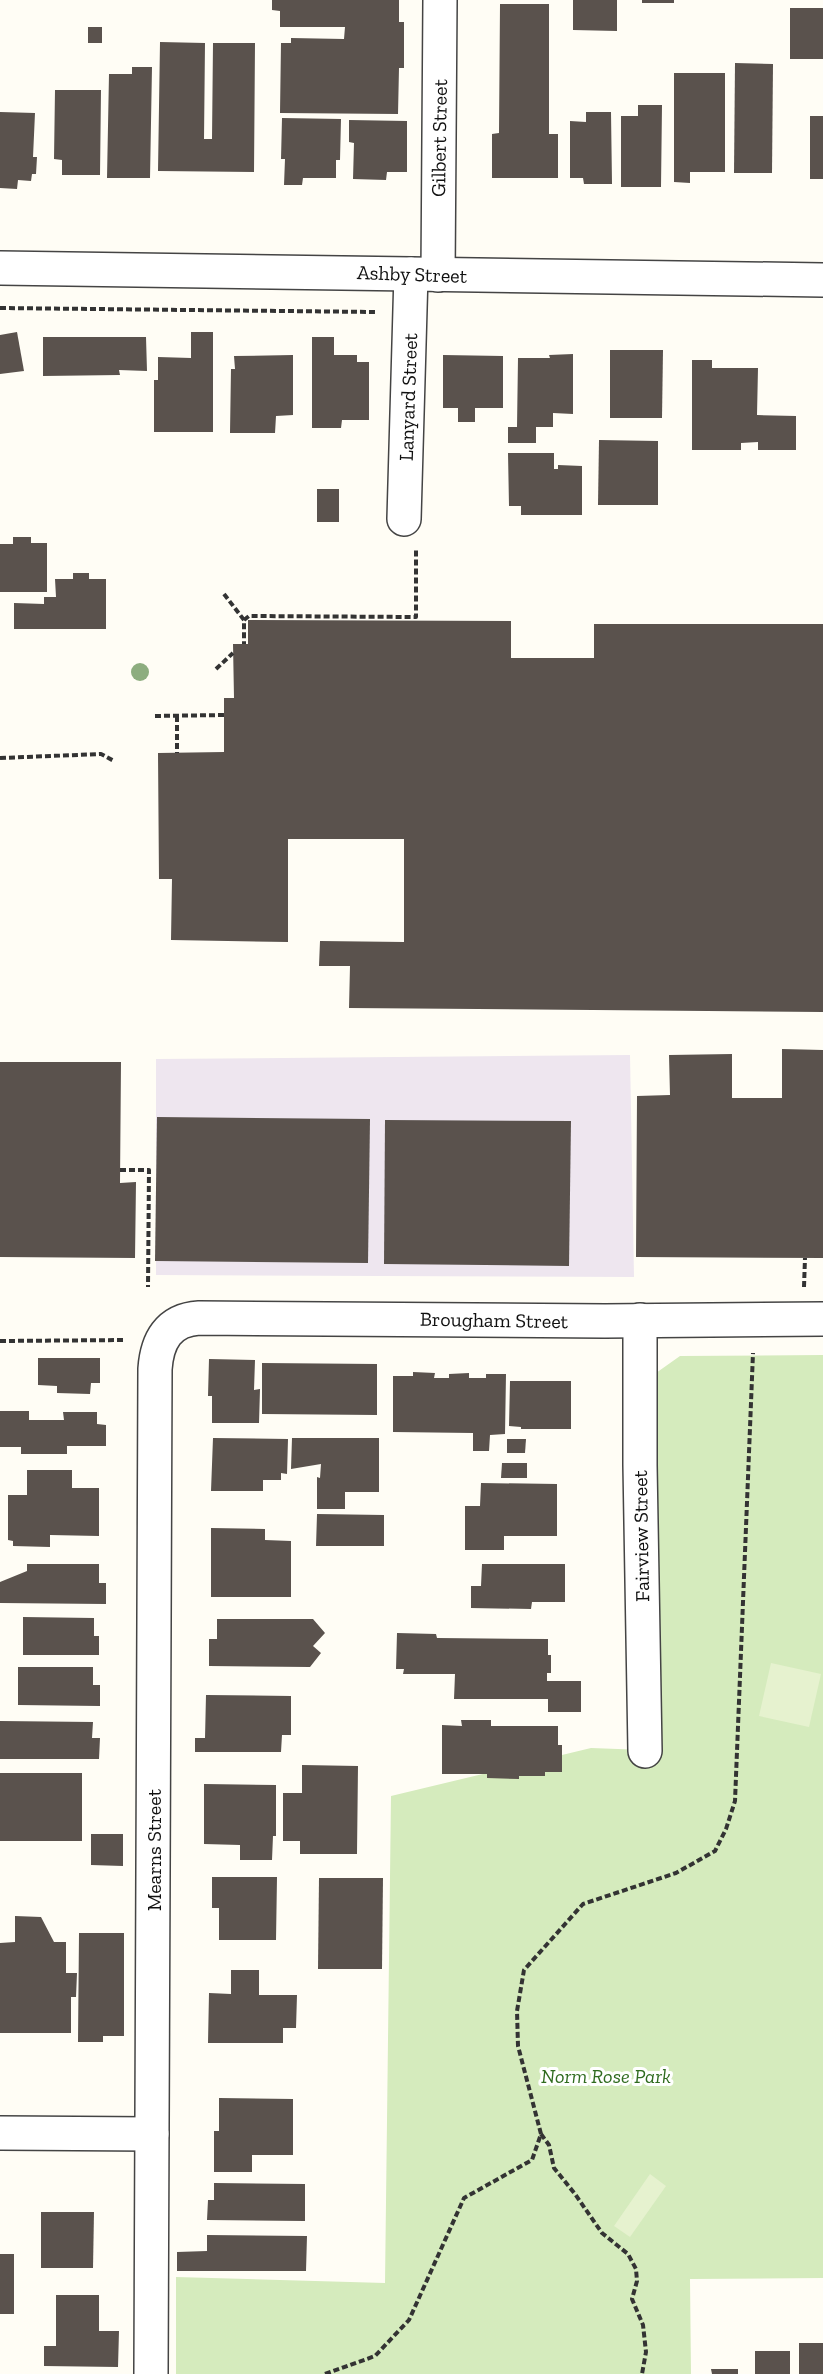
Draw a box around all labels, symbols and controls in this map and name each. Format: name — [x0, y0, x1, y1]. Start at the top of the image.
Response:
street label: Gilbert Street — [426, 78, 452, 197]
street label: Ashby Street — [356, 260, 468, 288]
street label: Lanyard Street — [394, 332, 422, 461]
street label: Brougham Street — [420, 1307, 569, 1333]
street label: Fairview Street — [628, 1469, 654, 1602]
street label: Mearns Street — [142, 1788, 166, 1911]
park label: Norm Rose Park — [541, 2064, 671, 2088]

